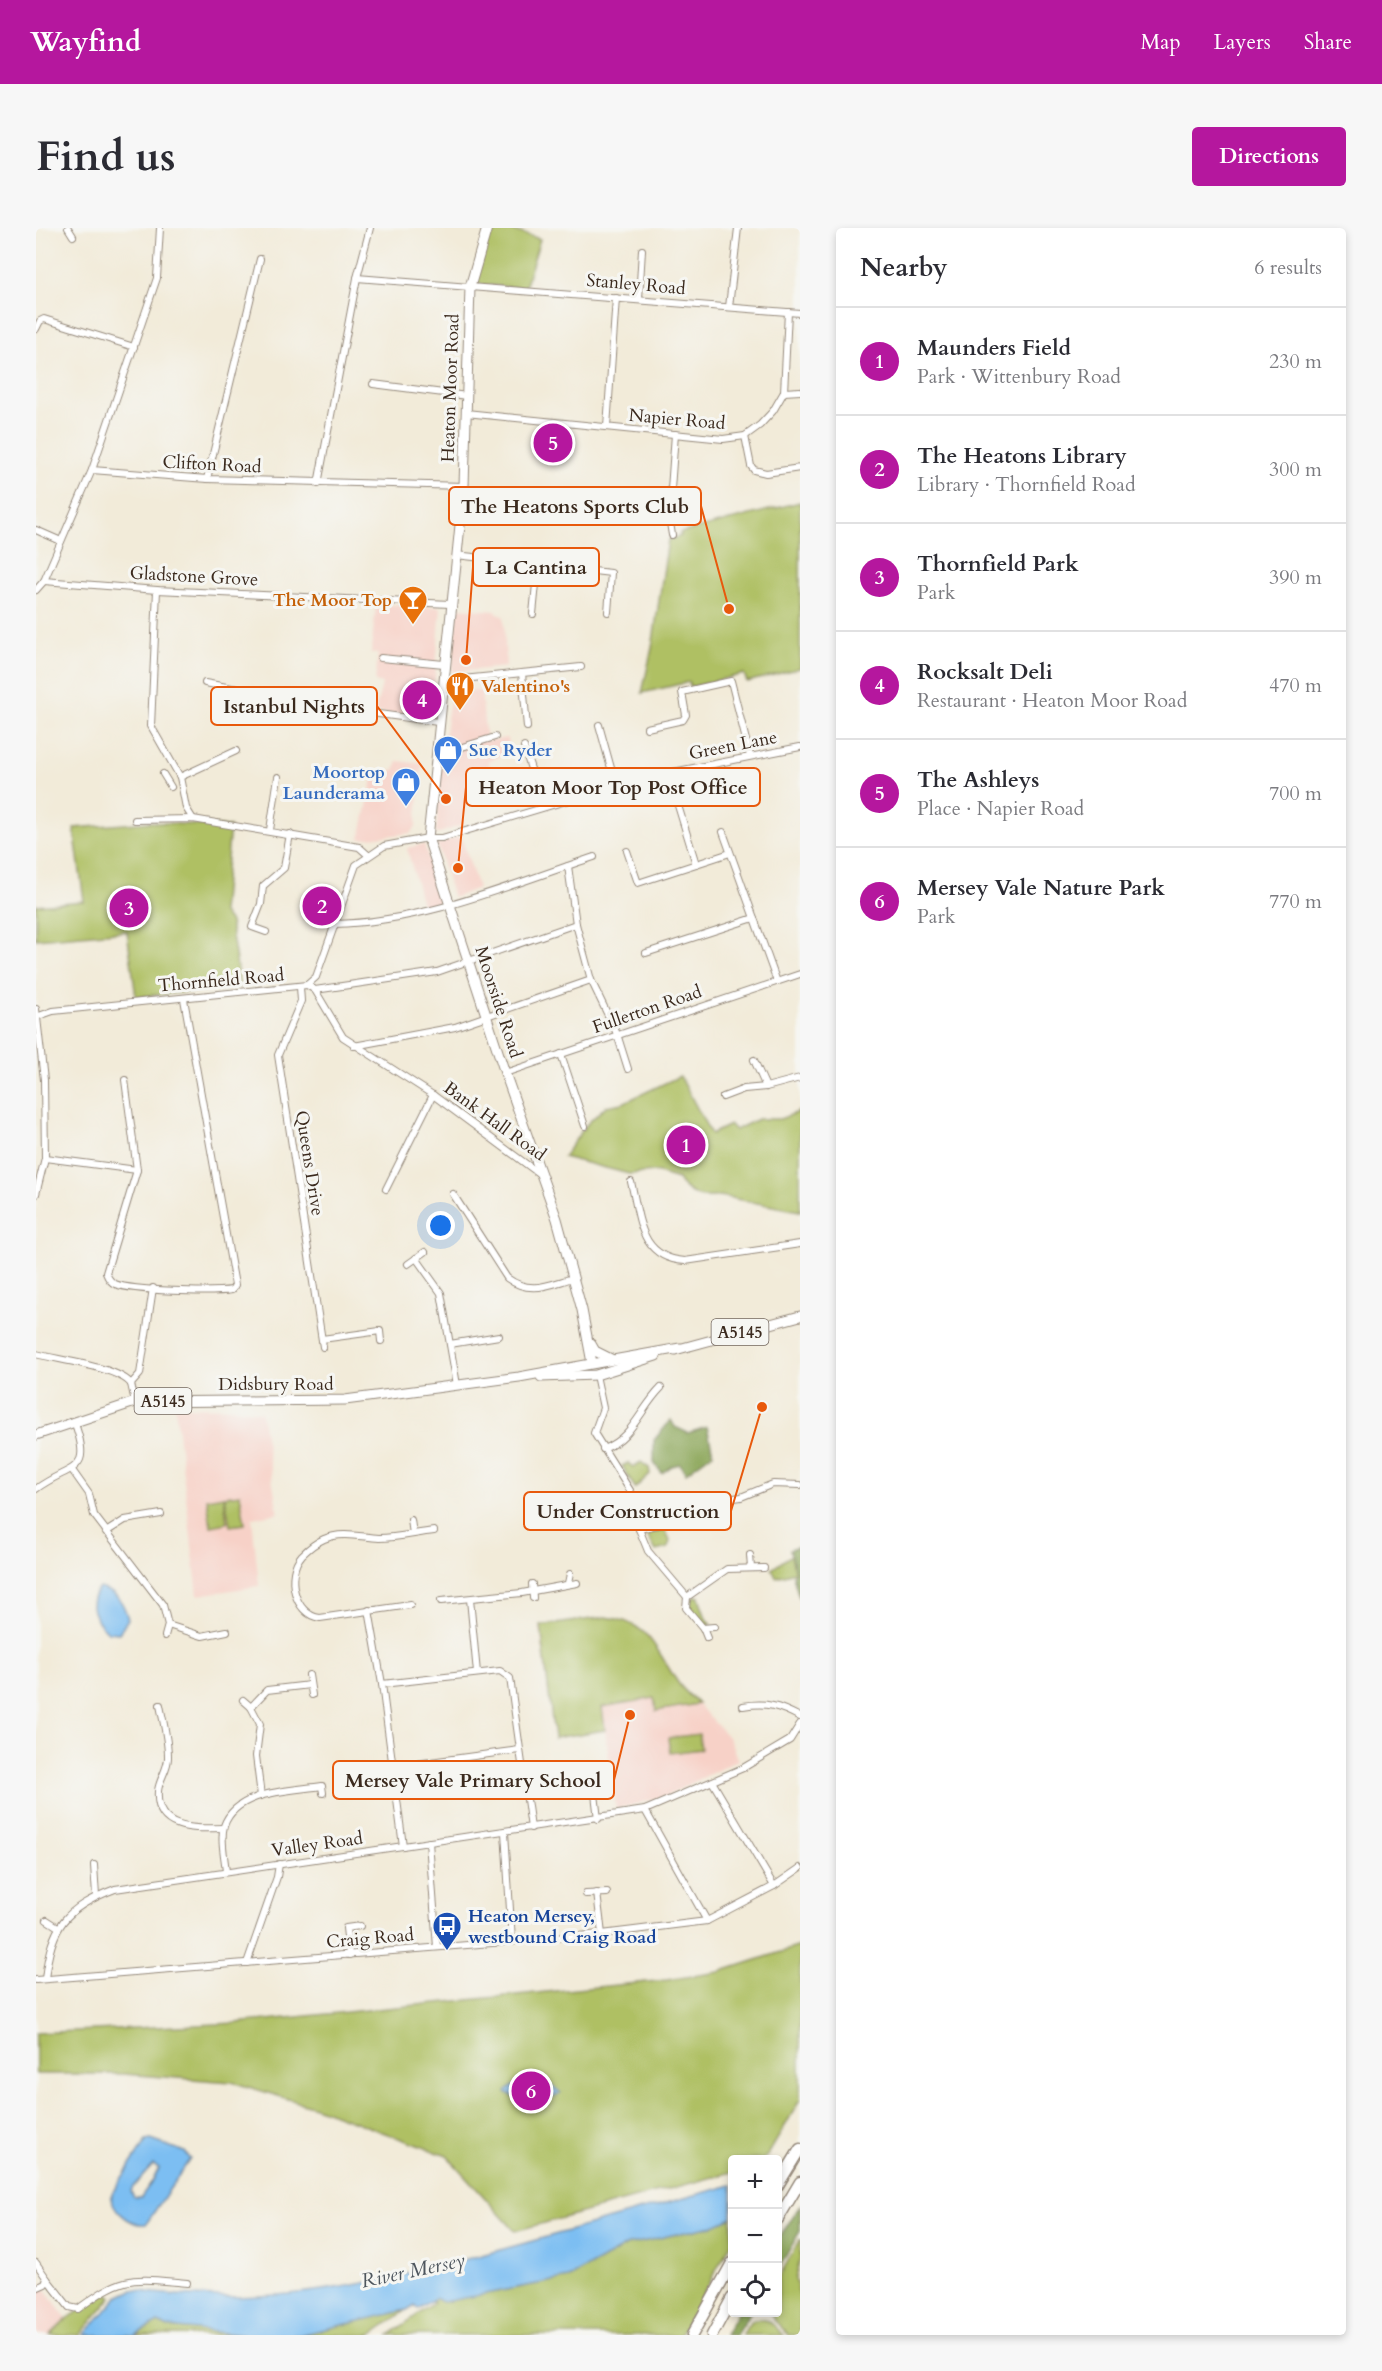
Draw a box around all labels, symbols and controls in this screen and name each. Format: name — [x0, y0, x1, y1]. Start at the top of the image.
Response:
text: Wayfind — [30, 23, 141, 61]
text: Map — [1141, 28, 1181, 57]
text: Layers — [1214, 28, 1271, 57]
text: Share — [1304, 28, 1352, 57]
button: Directions — [1192, 127, 1346, 186]
text: Find us — [36, 128, 176, 185]
text: Nearby — [860, 250, 948, 285]
text: 6 results — [1254, 254, 1322, 281]
street label: Stanley Road — [585, 268, 687, 301]
street label: Heaton Moor Road — [435, 313, 466, 463]
text: Maunders Field — [917, 333, 1071, 363]
text: 1 — [874, 348, 885, 375]
text: 230 m — [1269, 348, 1322, 375]
text: Park · Wittenbury Road — [917, 363, 1121, 390]
street label: Napier Road — [628, 403, 727, 436]
pin: 5 — [534, 420, 572, 466]
text: The Heatons Library — [917, 441, 1127, 471]
street label: Clifton Road — [162, 449, 262, 480]
text: 2 — [874, 456, 885, 483]
text: 300 m — [1269, 456, 1322, 483]
text: Library · Thornfield Road — [917, 471, 1136, 498]
callout: The Heatons Sports Club — [449, 487, 701, 525]
text: The Heatons Sports Club — [461, 493, 689, 520]
callout: La Cantina — [473, 548, 599, 586]
text: Thornfield Park — [917, 549, 1079, 579]
text: La Cantina — [485, 554, 587, 581]
street label: Gladstone Grove — [129, 561, 259, 592]
text: 3 — [874, 564, 885, 591]
text: 390 m — [1269, 564, 1322, 591]
text: Park — [917, 579, 955, 606]
bar icon: The Moor Top — [397, 584, 429, 626]
place label: The Moor Top — [273, 588, 392, 613]
text: Rocksalt Deli — [917, 657, 1053, 687]
restaurant icon: Valentino's — [444, 670, 476, 712]
text: 4 — [874, 672, 885, 699]
text: 470 m — [1269, 672, 1322, 699]
place label: Valentino's — [481, 674, 570, 699]
pin: 4 — [402, 678, 442, 722]
callout: Istanbul Nights — [211, 687, 377, 725]
text: Restaurant · Heaton Moor Road — [917, 687, 1187, 714]
text: Istanbul Nights — [223, 693, 365, 720]
street label: Green Lane — [687, 725, 779, 766]
shop icon: Sue Ryder — [432, 734, 464, 776]
place label: Sue Ryder — [469, 738, 553, 763]
place label: Moortop Launderama — [282, 760, 385, 806]
text: The Ashleys — [917, 765, 1039, 795]
shop icon: Moortop Launderama — [390, 766, 422, 808]
callout: Heaton Moor Top Post Office — [466, 768, 760, 806]
text: Heaton Moor Top Post Office — [478, 774, 748, 801]
text: 5 — [874, 780, 885, 807]
text: 700 m — [1269, 780, 1322, 807]
text: Place · Napier Road — [917, 795, 1084, 822]
text: Mersey Vale Nature Park — [917, 873, 1165, 903]
pin: 2 — [302, 884, 342, 928]
pin: 3 — [110, 886, 148, 930]
text: 6 — [874, 888, 885, 915]
text: 770 m — [1269, 888, 1322, 915]
text: Park — [917, 903, 955, 930]
street label: Moorside Road — [469, 943, 528, 1062]
street label: Thornfield Road — [157, 962, 286, 998]
street label: Fullerton Road — [589, 979, 706, 1040]
street label: Bank Hall Road — [438, 1076, 551, 1167]
street label: Queens Drive — [289, 1109, 330, 1218]
pin: 1 — [666, 1122, 706, 1168]
your location — [426, 1211, 455, 1240]
road number: A5145 — [712, 1319, 768, 1345]
street label: Didsbury Road — [218, 1372, 334, 1397]
road number: A5145 — [134, 1388, 192, 1414]
callout: Under Construction — [524, 1492, 731, 1530]
text: Under Construction — [536, 1498, 720, 1525]
callout: Mersey Vale Primary School — [333, 1761, 614, 1799]
text: Mersey Vale Primary School — [345, 1767, 602, 1794]
street label: Valley Road — [270, 1826, 365, 1863]
place label: Heaton Mersey, westbound Craig Road — [468, 1904, 657, 1950]
bus stop icon: Heaton Mersey, westbound Craig Road — [431, 1910, 463, 1952]
street label: Craig Road — [325, 1922, 415, 1955]
pin: 6 — [512, 2068, 550, 2114]
map controls — [728, 2155, 782, 2317]
button: + — [728, 2155, 782, 2209]
button: − — [728, 2209, 782, 2263]
water label: River Mersey — [359, 2246, 468, 2295]
button: locate — [728, 2263, 782, 2317]

